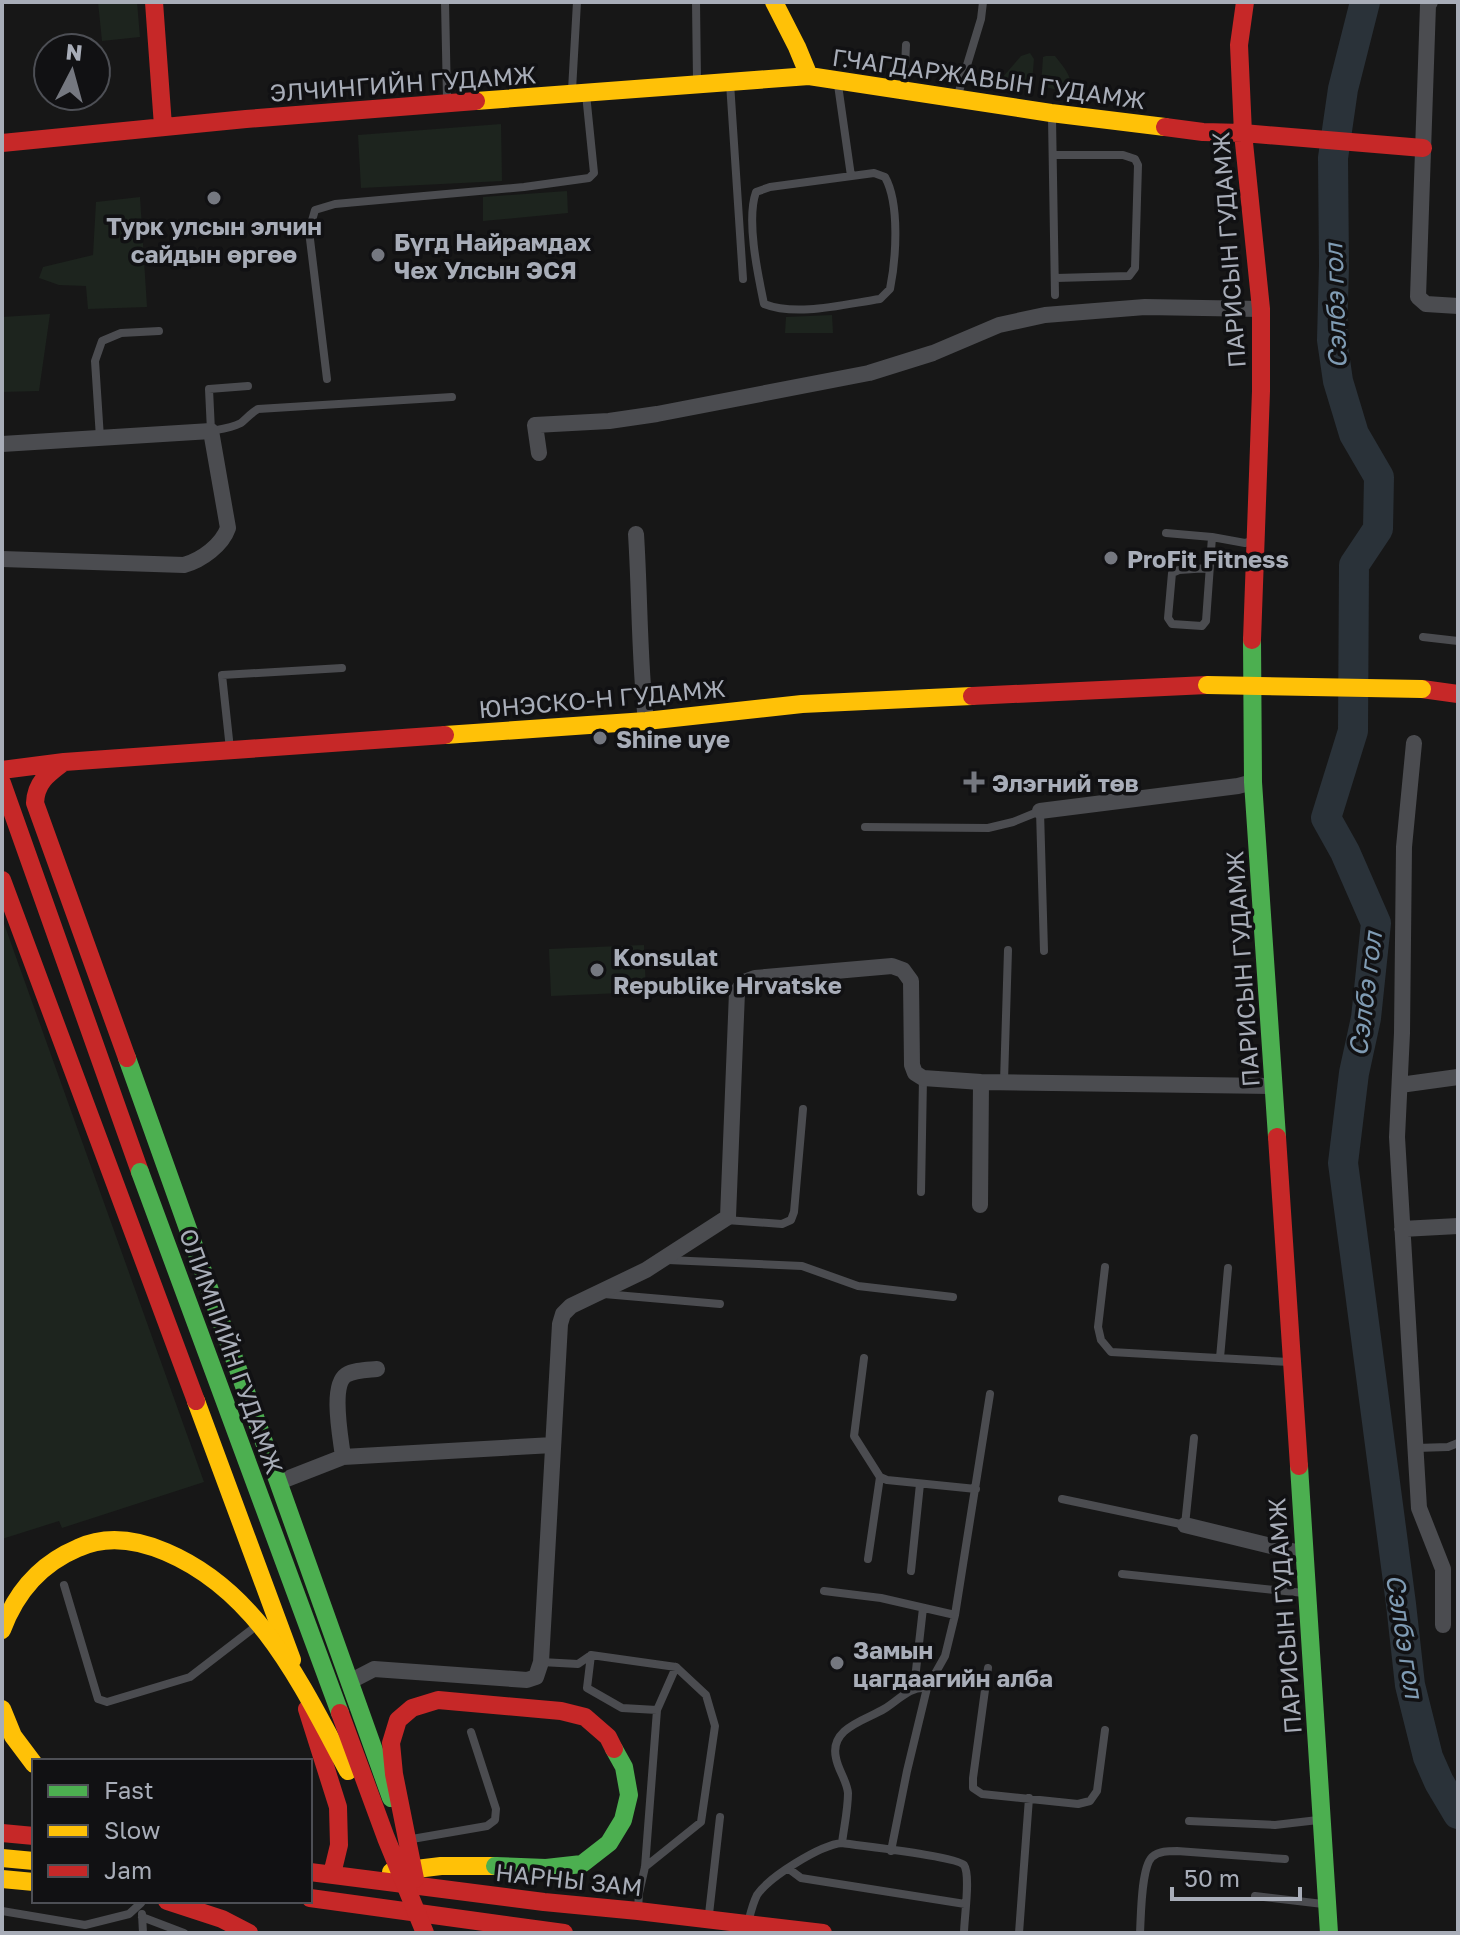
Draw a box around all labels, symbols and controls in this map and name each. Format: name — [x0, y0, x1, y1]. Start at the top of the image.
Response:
north arrow — [32, 32, 112, 112]
text: N — [64, 37, 84, 66]
street label: Г.ЧАГДАРЖАВЫН ГУДАМЖ — [831, 42, 1147, 114]
street label: ЭЛЧИНГИЙН ГУДАМЖ — [269, 59, 537, 107]
street label: ПАРИСЫН ГУДАМЖ — [1205, 131, 1251, 369]
marker: Турк улсын элчин сайдын өргөө — [205, 189, 223, 207]
place label: Турк улсын элчин сайдын өргөө — [106, 211, 322, 268]
place label: Бүгд Найрамдах Чех Улсын ЭСЯ — [394, 227, 591, 284]
water label: Сэлбэ гол — [1317, 241, 1353, 369]
marker: Бүгд Найрамдах Чех Улсын ЭСЯ — [369, 246, 387, 264]
place label: ProFit Fitness — [1127, 544, 1289, 573]
marker: ProFit Fitness — [1102, 549, 1120, 567]
street label: ЮНЭСКО-Н ГУДАМЖ — [477, 673, 727, 723]
place label: Shine uye — [616, 724, 730, 753]
marker: Shine uye — [591, 729, 609, 747]
place label: Элэгний төв — [992, 768, 1139, 797]
marker: Элэгний төв — [963, 771, 985, 793]
street label: ПАРИСЫН ГУДАМЖ — [1219, 850, 1265, 1088]
water label: Сэлбэ гол — [1342, 928, 1388, 1058]
place label: Konsulat Republike Hrvatske — [613, 942, 842, 999]
marker: Konsulat Republike Hrvatske — [588, 961, 606, 979]
street label: ОЛИМПИЙН ГУДАМЖ — [174, 1224, 290, 1478]
street label: ПАРИСЫН ГУДАМЖ — [1261, 1497, 1307, 1735]
water label: Сэлбэ гол — [1380, 1572, 1430, 1702]
place label: Замын цагдаагийн алба — [853, 1635, 1053, 1692]
marker: Замын цагдаагийн алба — [828, 1654, 846, 1672]
legend — [32, 1759, 312, 1903]
text: Fast — [104, 1775, 154, 1804]
text: Slow — [104, 1815, 160, 1844]
scale bar — [1172, 1851, 1300, 1901]
text: Jam — [104, 1855, 152, 1884]
street label: НАРНЫ ЗАМ — [494, 1857, 644, 1901]
text: 50 m — [1184, 1863, 1240, 1892]

